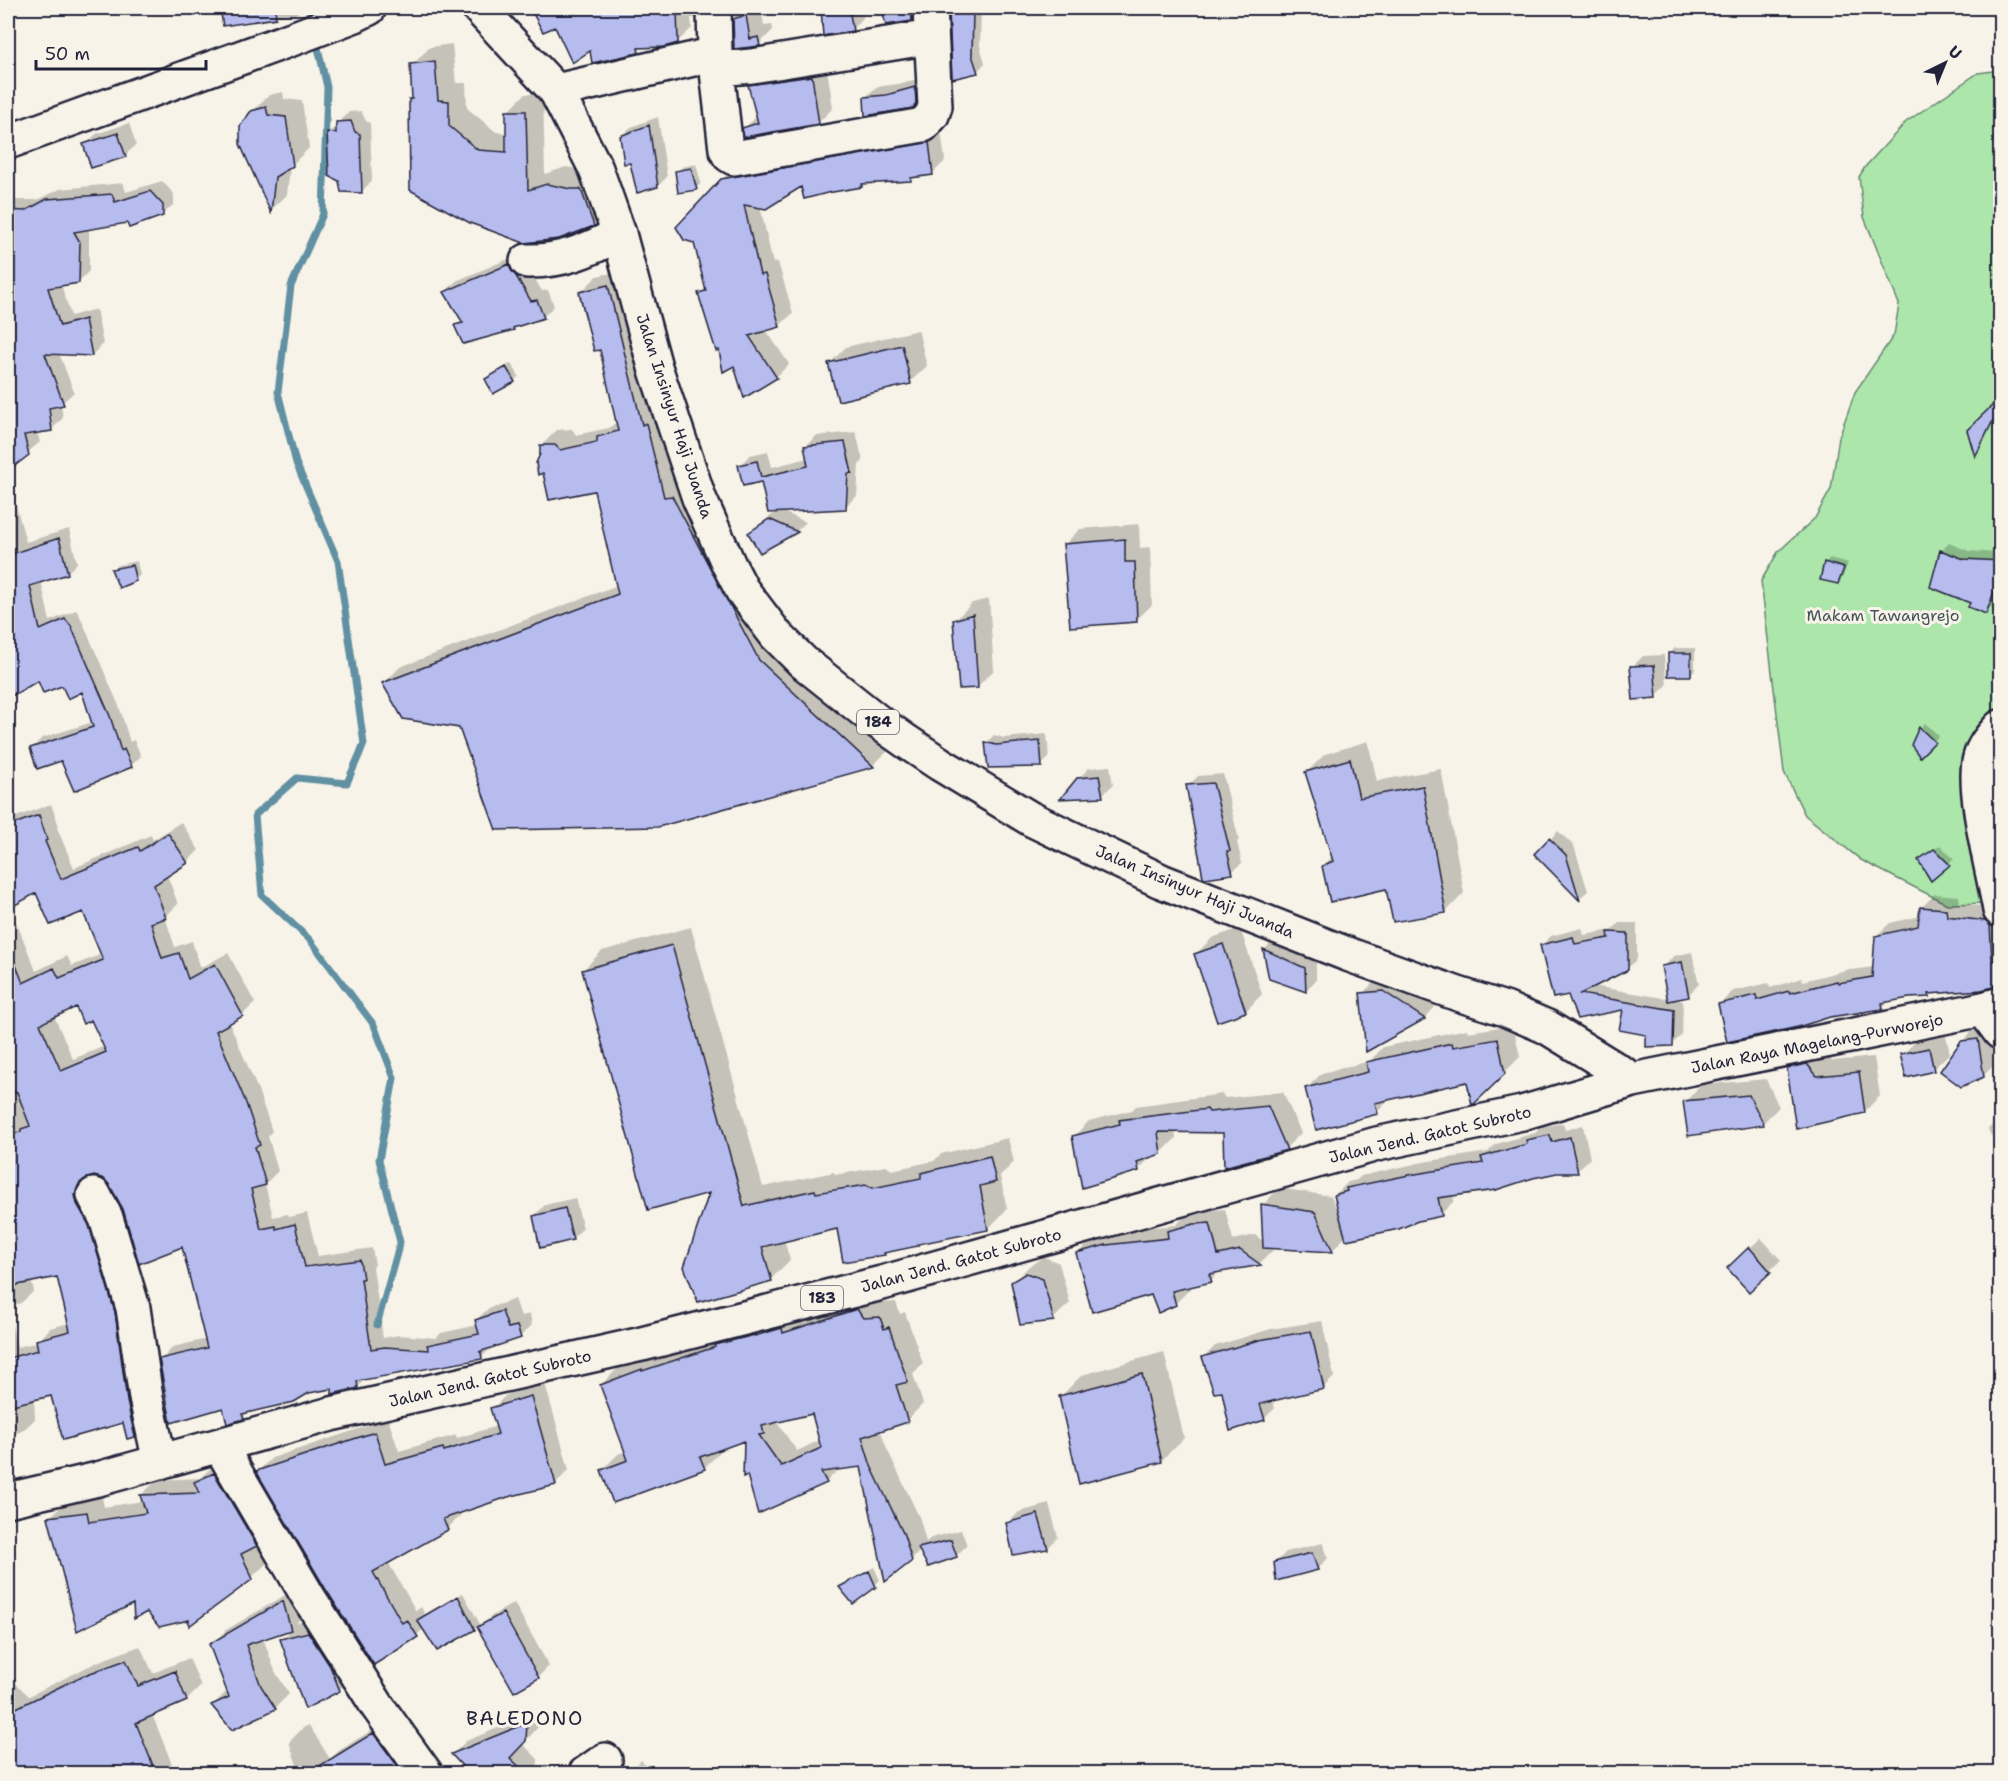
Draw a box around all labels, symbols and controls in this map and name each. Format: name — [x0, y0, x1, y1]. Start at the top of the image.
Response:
scale bar — [36, 33, 206, 71]
north arrow — [1915, 33, 1975, 93]
text: U — [1944, 41, 1966, 64]
text: 50 m — [45, 42, 90, 66]
street label: Jalan Insinyur Haji Juanda — [631, 311, 718, 521]
park label: Makam Tawangrejo — [1807, 605, 1959, 626]
road number: 184 — [857, 710, 899, 734]
street label: Jalan Insinyur Haji Juanda — [1092, 840, 1297, 943]
street label: Jalan Raya Magelang-Purworejo — [1689, 1009, 1945, 1078]
street label: Jalan Jend. Gatot Subroto — [1327, 1101, 1533, 1168]
street label: Jalan Jend. Gatot Subroto — [859, 1224, 1064, 1297]
road number: 183 — [801, 1286, 843, 1310]
street label: Jalan Jend. Gatot Subroto — [387, 1345, 593, 1412]
district label: BALEDONO — [466, 1705, 584, 1731]

